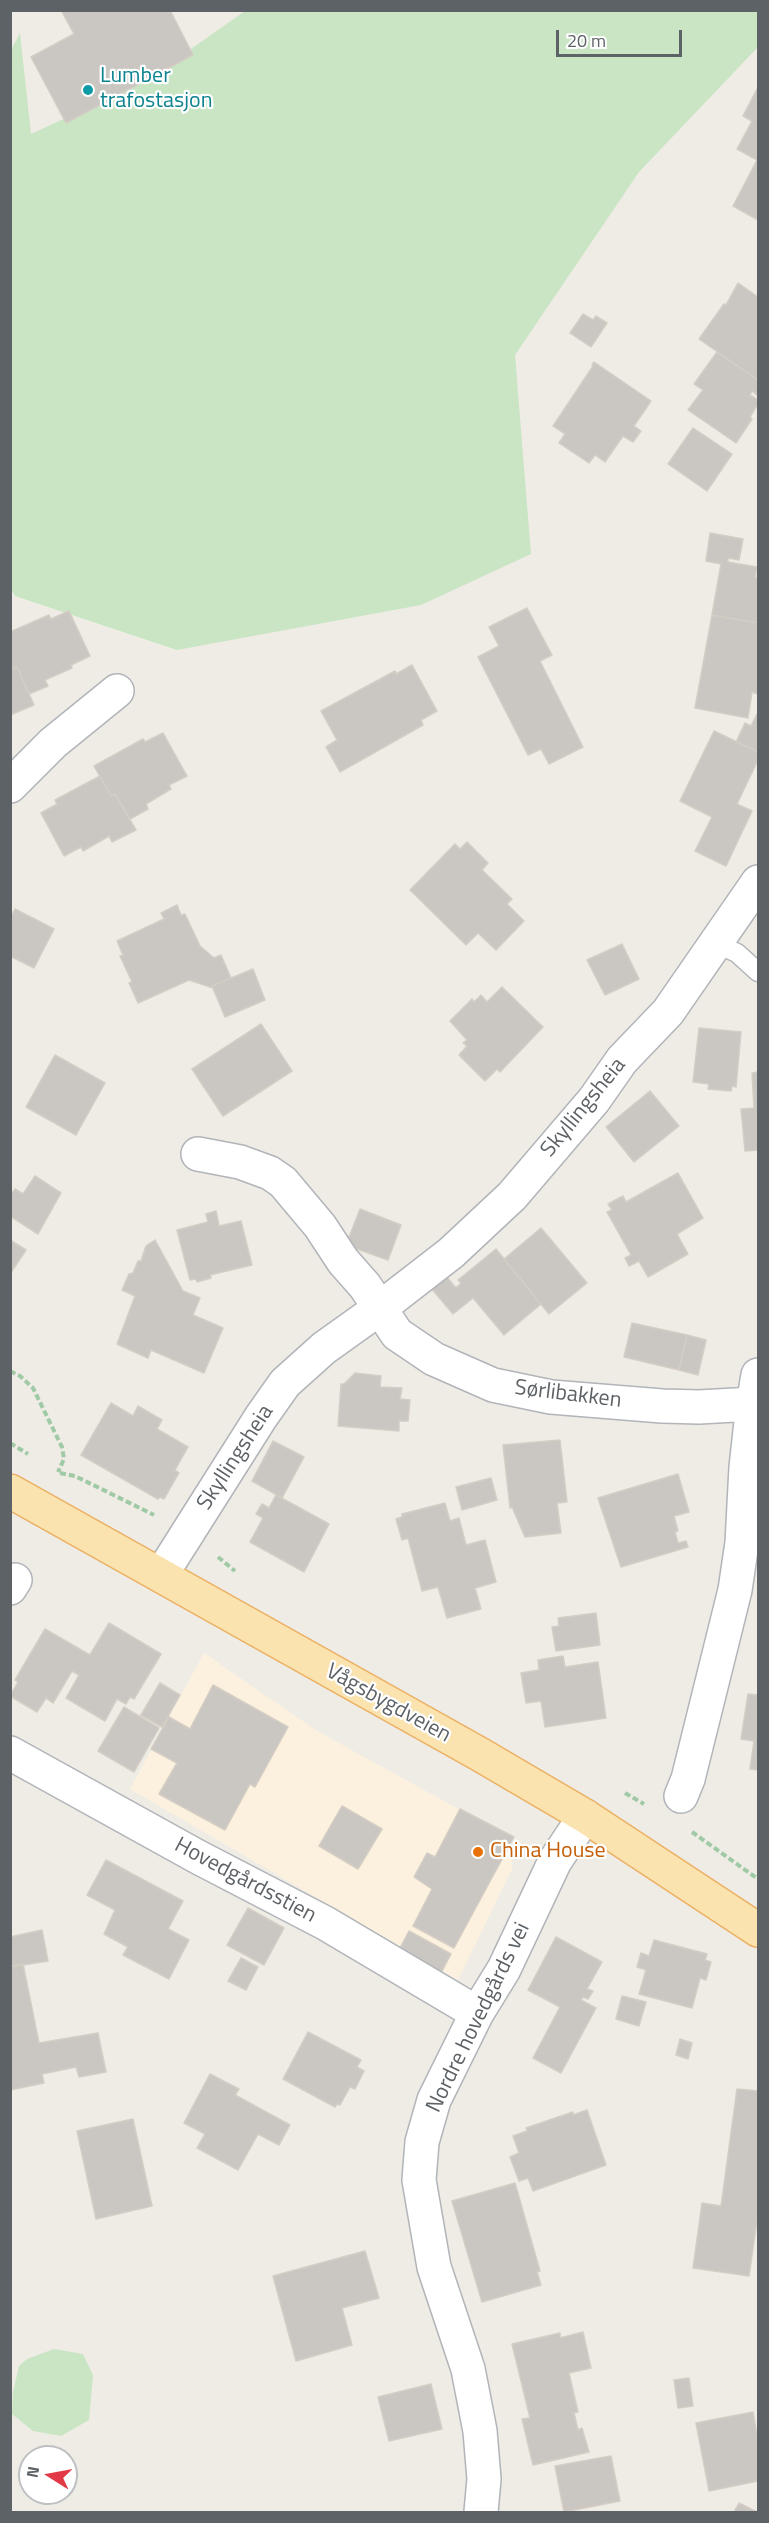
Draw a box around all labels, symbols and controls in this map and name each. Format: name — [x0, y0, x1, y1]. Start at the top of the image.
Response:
scale bar — [559, 18, 685, 56]
text: 20 m — [567, 27, 606, 54]
place label: Lumber trafostasjon — [100, 64, 213, 116]
marker: Lumber trafostasjon — [81, 83, 95, 97]
street label: Skyllingsheia — [536, 1053, 632, 1163]
street label: Sørlibakken — [513, 1375, 623, 1415]
street label: Skyllingsheia — [192, 1400, 280, 1516]
street label: Vågsbygdveien — [321, 1659, 455, 1749]
street label: Hovedgårdsstien — [170, 1833, 320, 1929]
place label: China House — [490, 1839, 606, 1865]
marker: China House — [471, 1845, 485, 1859]
street label: Nordre hovedgårds vei — [422, 1919, 536, 2117]
north arrow — [18, 2445, 78, 2505]
text: N — [19, 2464, 45, 2480]

